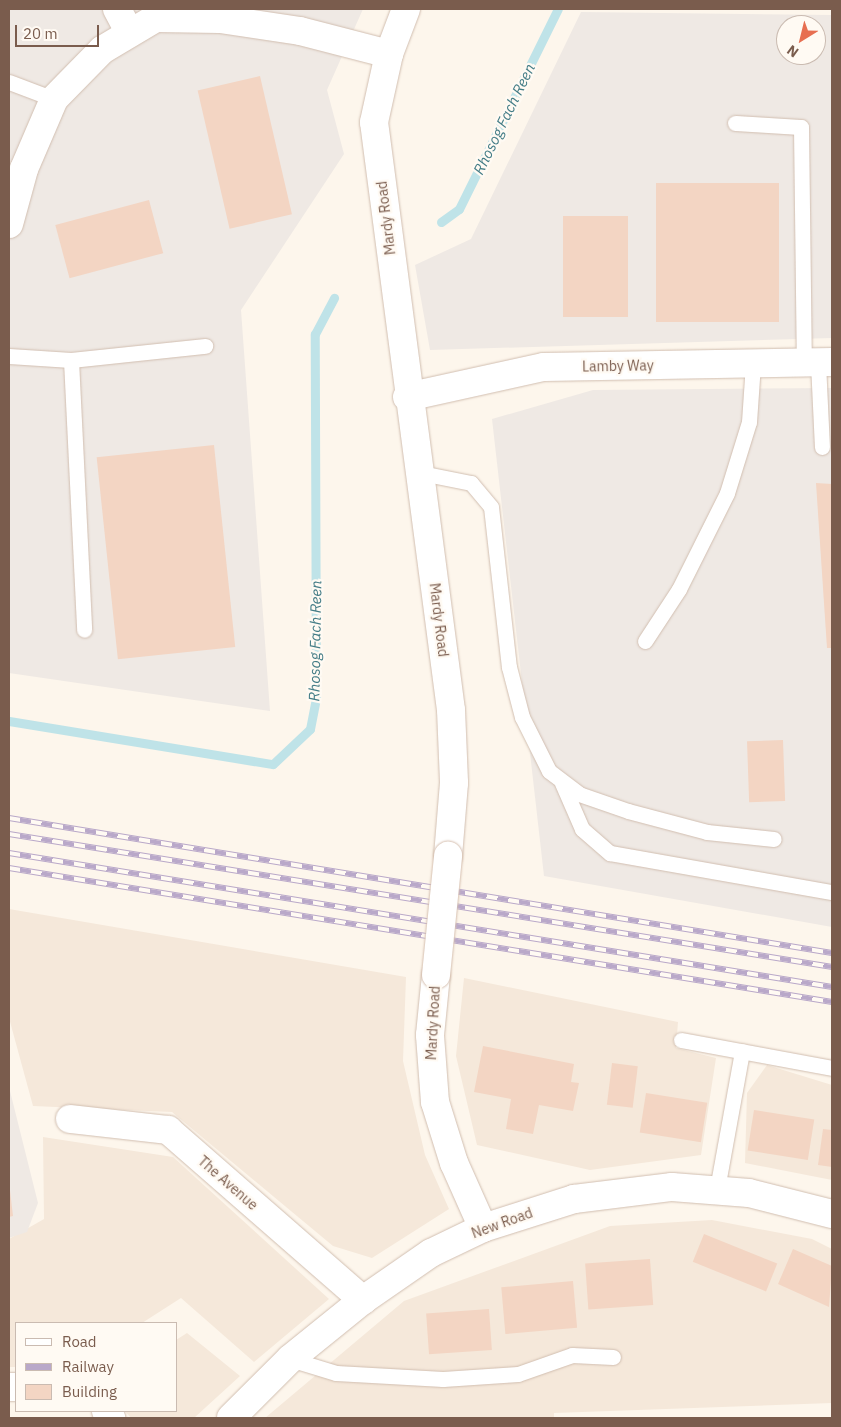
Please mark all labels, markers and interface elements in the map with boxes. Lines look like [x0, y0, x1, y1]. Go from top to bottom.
scale bar [18, 15, 101, 47]
north arrow [776, 15, 826, 65]
text: 20 m [23, 24, 58, 43]
text: N [783, 41, 802, 62]
water label: Rhosog Fach Reen [469, 61, 539, 177]
street label: Mardy Road [373, 180, 399, 256]
street label: Lamby Way [582, 357, 654, 375]
water label: Rhosog Fach Reen [305, 580, 325, 702]
street label: Mardy Road [426, 582, 452, 658]
street label: Mardy Road [423, 985, 443, 1061]
street label: The Avenue [195, 1152, 261, 1214]
street label: New Road [469, 1204, 535, 1242]
legend [15, 1322, 178, 1412]
text: Road [62, 1332, 97, 1351]
text: Railway [62, 1357, 114, 1376]
text: Building [62, 1382, 117, 1401]

